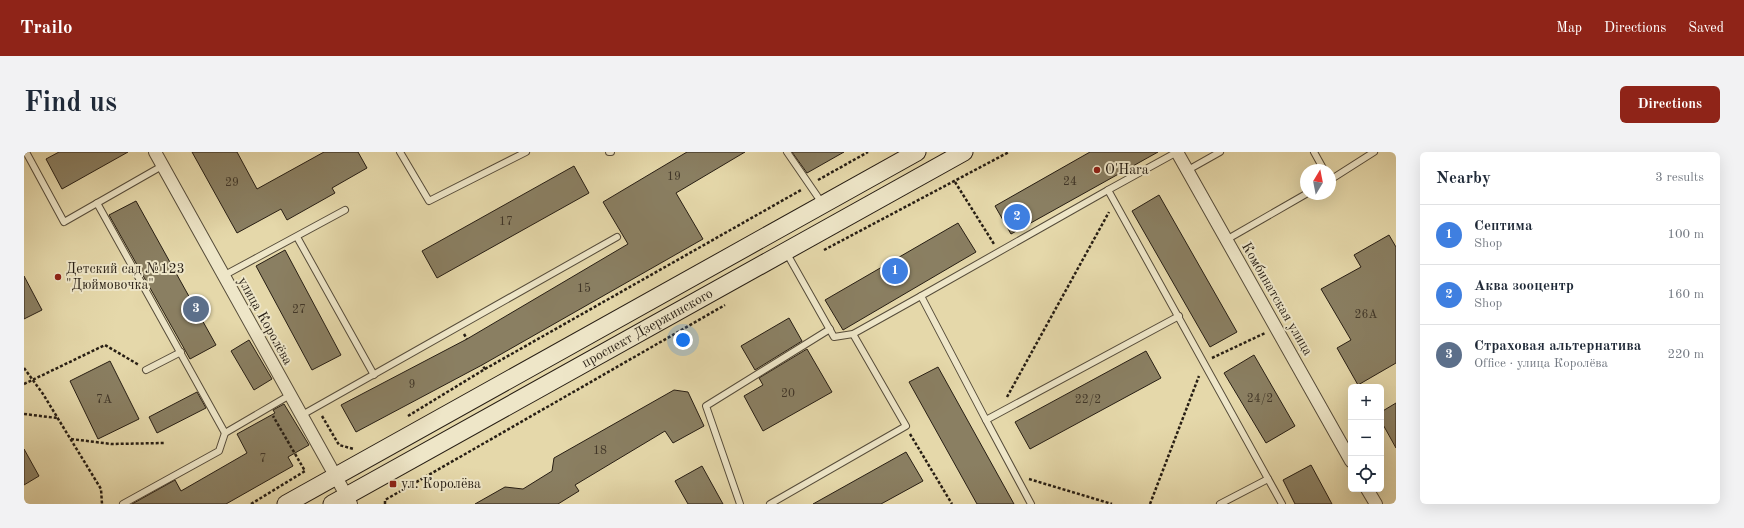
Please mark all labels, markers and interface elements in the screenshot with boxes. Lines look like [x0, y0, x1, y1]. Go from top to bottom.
text: Trailo [20, 19, 73, 38]
text: Map [1556, 21, 1582, 35]
text: Directions [1604, 21, 1666, 35]
text: Saved [1688, 21, 1724, 35]
button: Directions [1620, 86, 1720, 123]
text: Find us [24, 90, 117, 118]
place label: O'Hara [1105, 163, 1149, 177]
north arrow [1300, 164, 1336, 200]
marker: O'Hara [1092, 165, 1102, 175]
text: Nearby [1436, 170, 1491, 187]
house number: 19 [667, 171, 681, 183]
text: 3 results [1655, 171, 1704, 184]
house number: 24 [1063, 176, 1077, 188]
house number: 29 [225, 177, 239, 189]
pin: 2 [1004, 202, 1030, 232]
house number: 17 [499, 216, 513, 228]
text: Септима [1474, 219, 1533, 234]
text: 1 [1445, 228, 1453, 241]
text: 100 m [1667, 228, 1704, 241]
text: Shop [1474, 237, 1502, 250]
street label: Комбинатская улица [1239, 240, 1315, 358]
pin: 1 [882, 256, 908, 286]
place label: Детский сад №123 "Дюймовочка" [66, 262, 185, 292]
marker: Детский сад №123 "Дюймовочка" [53, 272, 63, 282]
street label: улица Королёва [235, 275, 295, 367]
text: Аква зооцентр [1474, 279, 1574, 294]
house number: 15 [577, 282, 591, 295]
street label: проспект Дзержинского [579, 286, 715, 370]
text: 2 [1445, 288, 1453, 301]
text: 160 m [1667, 288, 1704, 301]
pin: 3 [183, 294, 209, 324]
text: Shop [1474, 297, 1502, 310]
house number: 27 [292, 304, 306, 316]
house number: 26А [1354, 309, 1378, 321]
your location [673, 330, 693, 350]
text: Страховая альтернатива [1474, 339, 1641, 354]
text: 3 [1445, 348, 1453, 361]
text: 220 m [1667, 348, 1704, 361]
text: Office · улица Королёва [1474, 357, 1608, 370]
house number: 9 [409, 379, 415, 391]
map controls [1348, 384, 1384, 492]
button: + [1348, 384, 1384, 420]
house number: 20 [781, 388, 795, 400]
house number: 24/2 [1247, 393, 1273, 405]
house number: 7А [96, 394, 112, 406]
house number: 22/2 [1075, 394, 1101, 406]
button: − [1348, 420, 1384, 456]
house number: 18 [593, 445, 607, 457]
house number: 7 [260, 453, 266, 465]
button: locate [1348, 456, 1384, 492]
place label: ул. Королёва [401, 477, 481, 491]
marker: ул. Королёва [388, 479, 398, 489]

